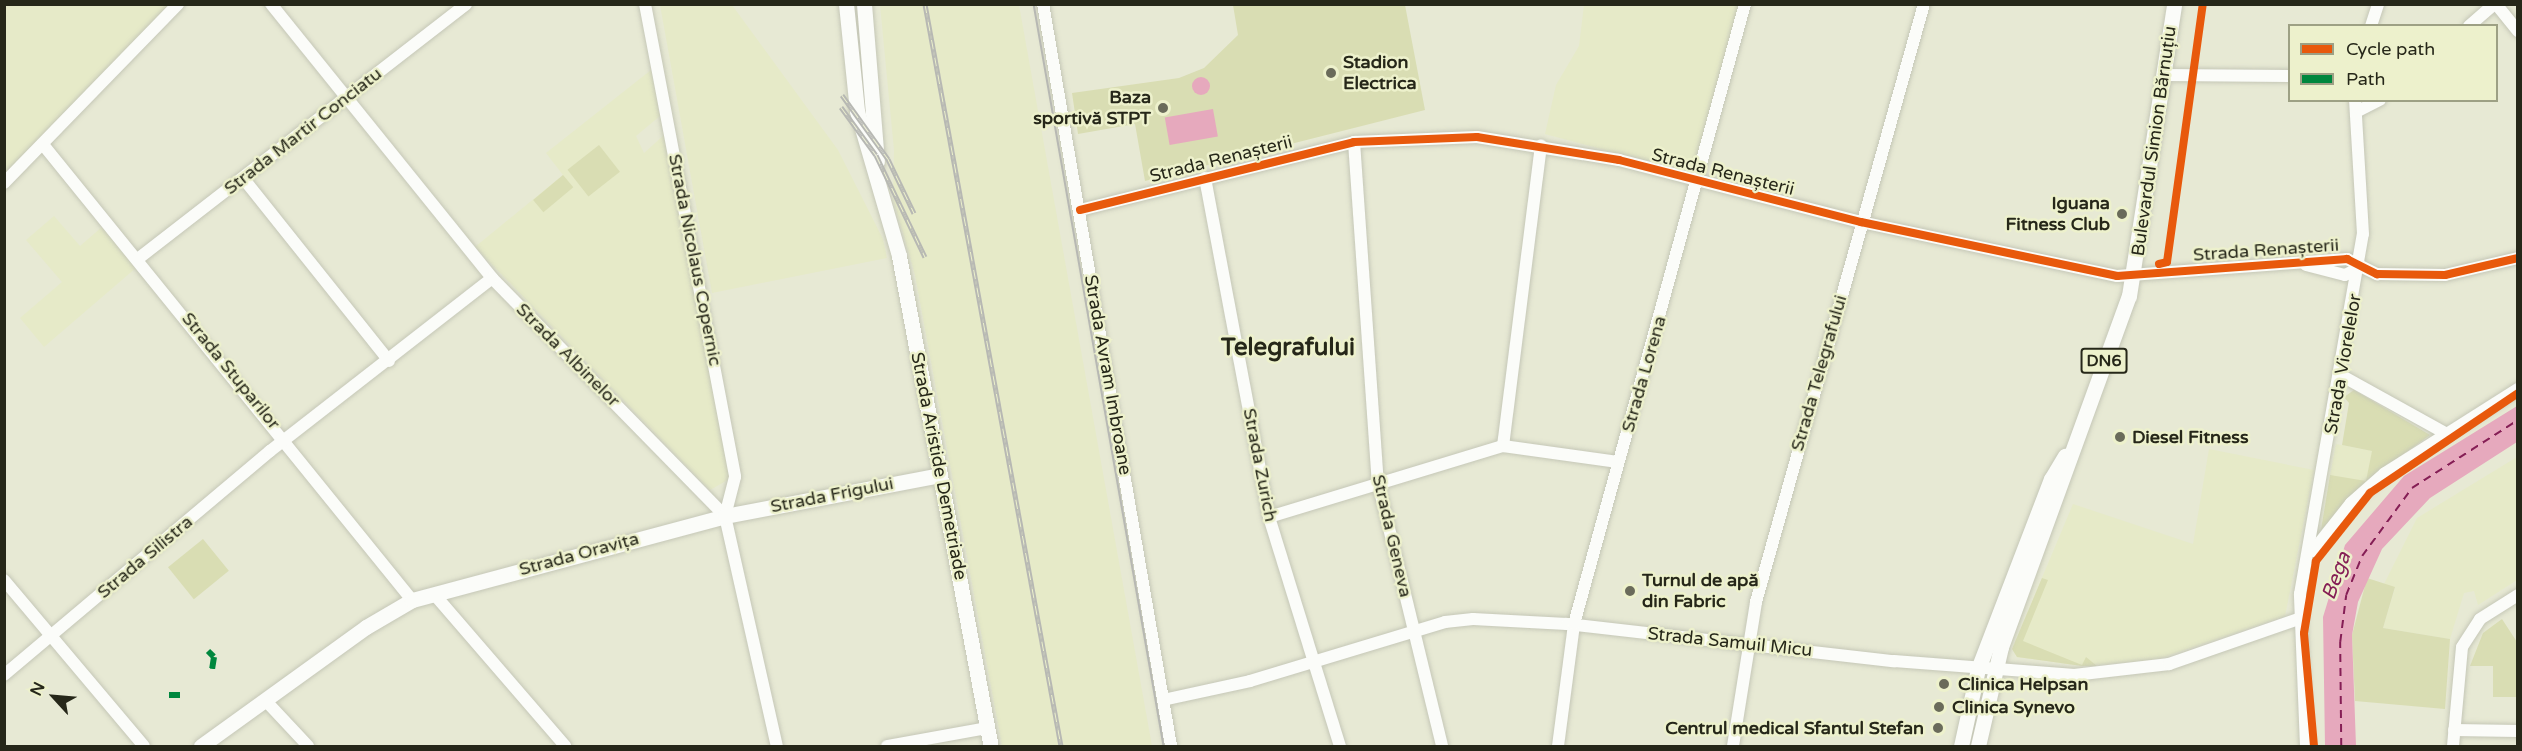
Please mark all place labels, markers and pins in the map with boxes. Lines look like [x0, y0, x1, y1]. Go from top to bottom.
place label: Stadion Electrica [1343, 52, 1417, 94]
marker: Stadion Electrica [1324, 66, 1338, 80]
place label: Baza sportivă STPT [1033, 87, 1151, 130]
marker: Baza sportivă STPT [1156, 101, 1170, 115]
place label: Iguana Fitness Club [2005, 193, 2110, 236]
marker: Iguana Fitness Club [2115, 207, 2129, 221]
place label: Diesel Fitness [2132, 426, 2249, 448]
marker: Diesel Fitness [2113, 430, 2127, 444]
place label: Turnul de apă din Fabric [1642, 570, 1759, 612]
marker: Turnul de apă din Fabric [1623, 584, 1637, 598]
place label: Clinica Helpsan [1958, 673, 2088, 695]
marker: Clinica Helpsan [1935, 675, 1953, 693]
place label: Clinica Synevo [1952, 696, 2075, 718]
marker: Clinica Synevo [1930, 698, 1948, 716]
place label: Centrul medical Sfantul Stefan [1665, 717, 1924, 739]
marker: Centrul medical Sfantul Stefan [1929, 719, 1947, 737]

